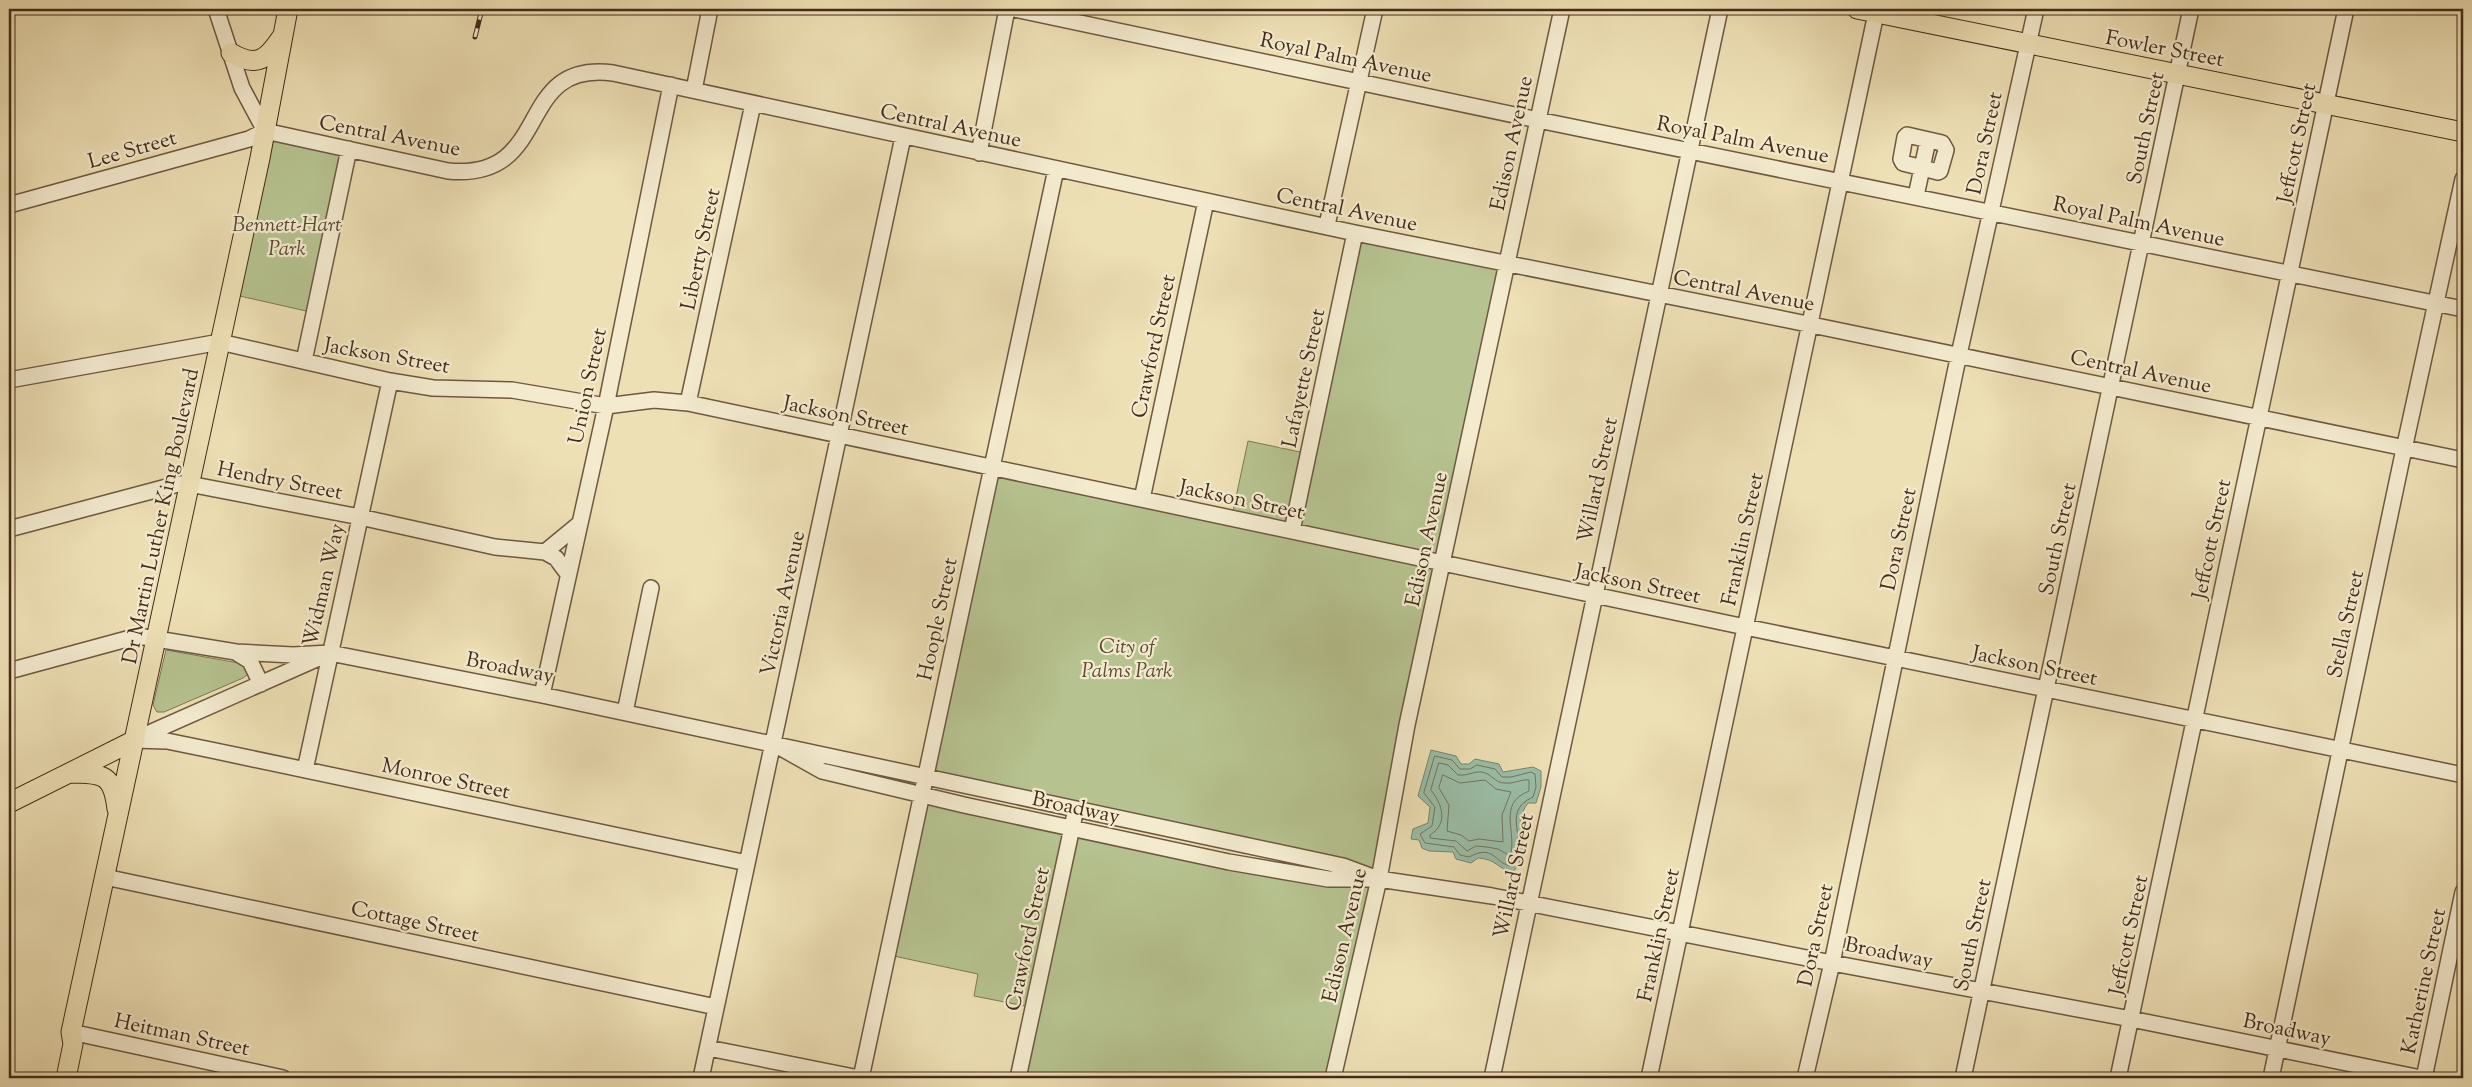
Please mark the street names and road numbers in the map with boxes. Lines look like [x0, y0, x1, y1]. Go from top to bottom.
street label: Fowler Street [2103, 24, 2226, 76]
street label: Royal Palm Avenue [1257, 26, 1434, 92]
street label: South Street [2120, 69, 2174, 187]
street label: Edison Avenue [1484, 73, 1542, 214]
street label: Jeffcott Street [2270, 81, 2325, 207]
street label: Dora Street [1960, 89, 2011, 198]
street label: Central Avenue [877, 97, 1024, 157]
street label: Central Avenue [316, 109, 463, 165]
street label: Royal Palm Avenue [1654, 110, 1831, 172]
street label: Lee Street [85, 124, 180, 178]
street label: Central Avenue [1273, 181, 1420, 241]
street label: Liberty Street [674, 186, 730, 313]
street label: Royal Palm Avenue [2050, 190, 2227, 256]
street label: Central Avenue [1670, 264, 1817, 320]
street label: Crawford Street [1125, 272, 1185, 421]
street label: Lafayette Street [1276, 306, 1334, 451]
street label: Union Street [562, 326, 616, 447]
street label: Jackson Street [320, 331, 452, 383]
street label: Central Avenue [2067, 343, 2214, 403]
street label: Dr Martin Luther King Boulevard [116, 366, 208, 667]
street label: Jackson Street [779, 389, 911, 445]
street label: Willard Street [1571, 415, 1627, 546]
street label: Hendry Street [214, 455, 345, 509]
street label: Edison Avenue [1399, 469, 1457, 610]
street label: Franklin Street [1715, 470, 1773, 609]
street label: Jackson Street [1175, 473, 1307, 529]
street label: Jeffcott Street [2185, 477, 2240, 603]
street label: South Street [2032, 480, 2086, 598]
street label: Dora Street [1874, 485, 1925, 594]
street label: Widman Way [296, 520, 354, 650]
street label: Victoria Avenue [754, 528, 814, 679]
street label: Hoople Street [911, 555, 967, 684]
street label: Jackson Street [1571, 557, 1703, 613]
street label: Stella Street [2321, 568, 2373, 681]
street label: Jackson Street [1968, 639, 2100, 695]
street label: Broadway [463, 646, 557, 692]
street label: Monroe Street [379, 752, 513, 808]
street label: Broadway [1029, 785, 1123, 833]
street label: Willard Street [1487, 811, 1543, 942]
street label: Crawford Street [999, 865, 1059, 1014]
street label: Edison Avenue [1316, 865, 1376, 1006]
street label: Franklin Street [1631, 866, 1689, 1005]
street label: Jeffcott Street [2102, 873, 2157, 999]
street label: South Street [1947, 876, 2001, 994]
street label: Dora Street [1791, 881, 1842, 990]
street label: Cottage Street [348, 895, 481, 951]
street label: Katherine Street [2395, 906, 2455, 1057]
street label: Broadway [1842, 931, 1936, 977]
street label: Heitman Street [111, 1007, 252, 1065]
street label: Broadway [2240, 1007, 2334, 1055]

